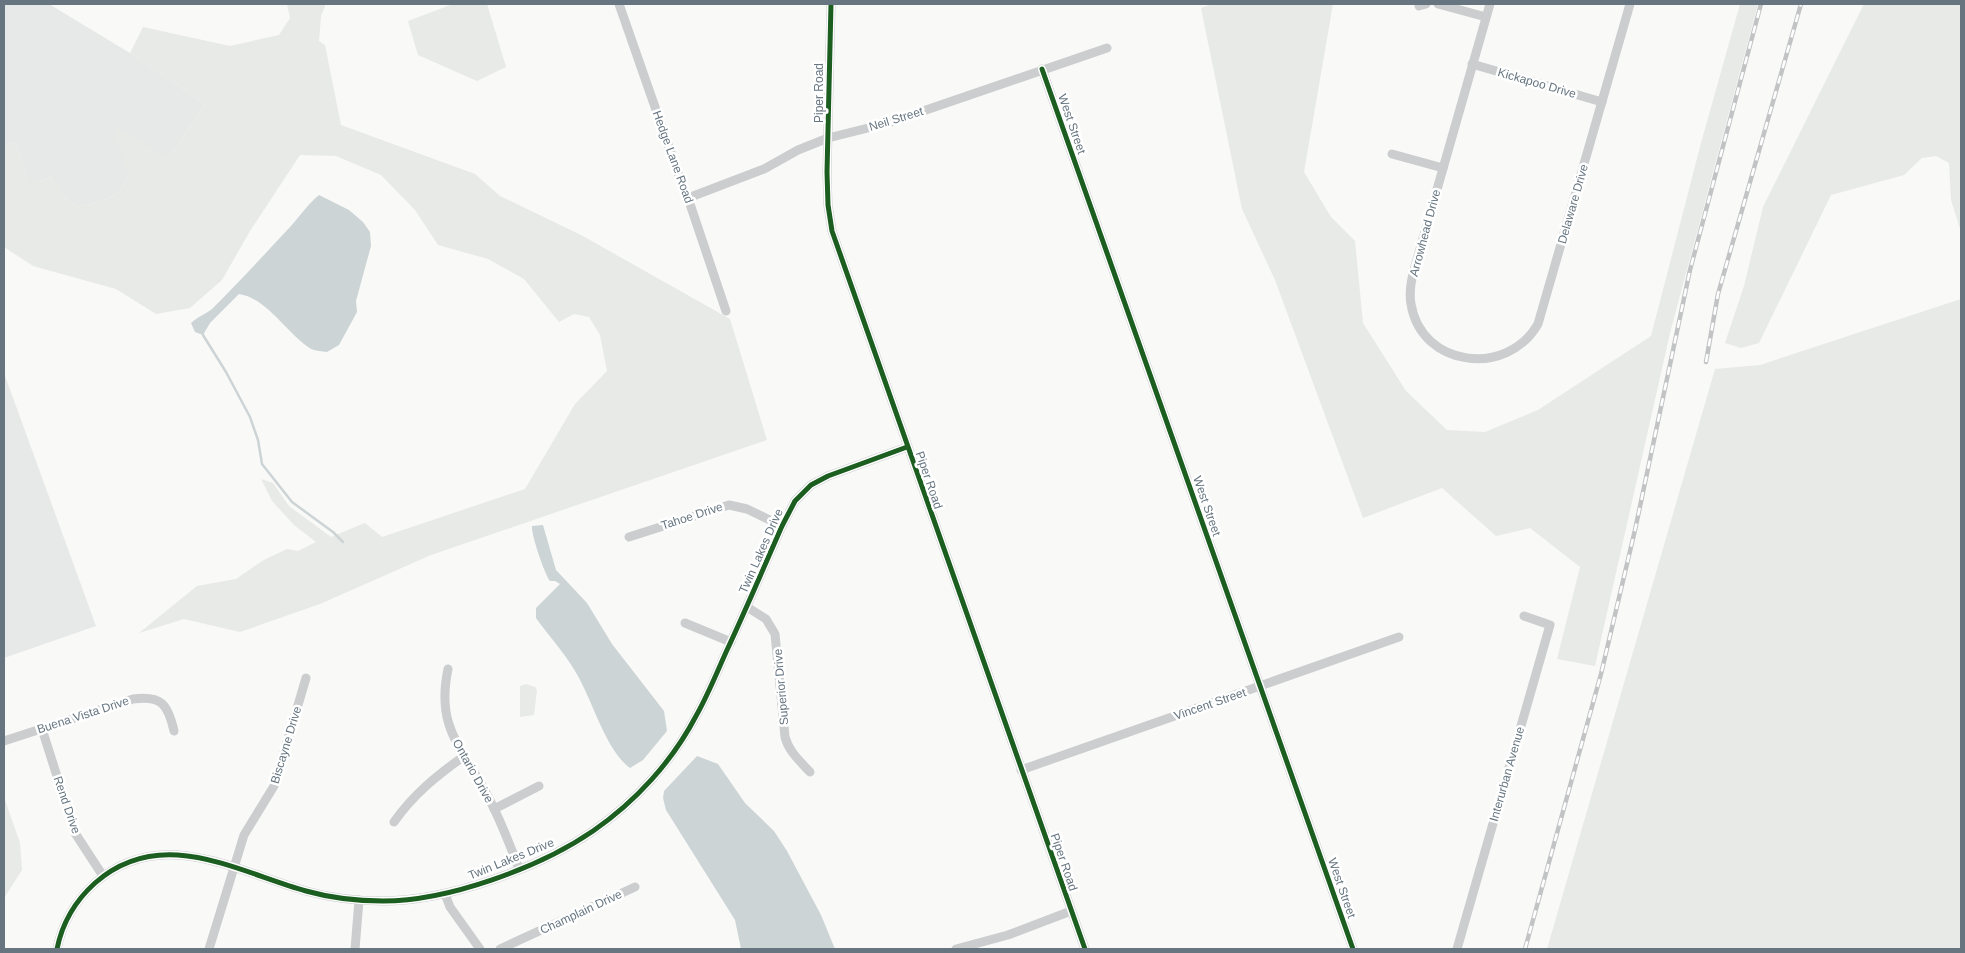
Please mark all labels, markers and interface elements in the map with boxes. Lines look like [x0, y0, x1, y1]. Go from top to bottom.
street label: Piper Road [812, 63, 826, 123]
street label: Kickapoo Drive [1496, 65, 1578, 101]
street label: West Street [1055, 92, 1089, 156]
street label: Neil Street [867, 104, 925, 134]
street label: Hedge Lane Road [650, 109, 696, 205]
street label: Delaware Drive [1555, 162, 1591, 245]
street label: Arrowhead Drive [1407, 188, 1443, 278]
street label: Piper Road [913, 449, 945, 511]
street label: West Street [1190, 474, 1224, 538]
street label: Tahoe Drive [659, 499, 725, 533]
street label: Twin Lakes Drive [736, 506, 786, 596]
street label: Superior Drive [771, 648, 791, 726]
street label: Vincent Street [1172, 685, 1248, 723]
street label: Buena Vista Drive [35, 693, 131, 736]
street label: Biscayne Drive [268, 704, 304, 785]
street label: Interurban Avenue [1487, 725, 1527, 823]
street label: Ontario Drive [450, 737, 496, 806]
street label: Rend Drive [51, 774, 83, 836]
street label: Piper Road [1048, 831, 1080, 893]
street label: Twin Lakes Drive [466, 835, 556, 883]
street label: West Street [1325, 856, 1359, 920]
street label: Champlain Drive [538, 887, 624, 937]

